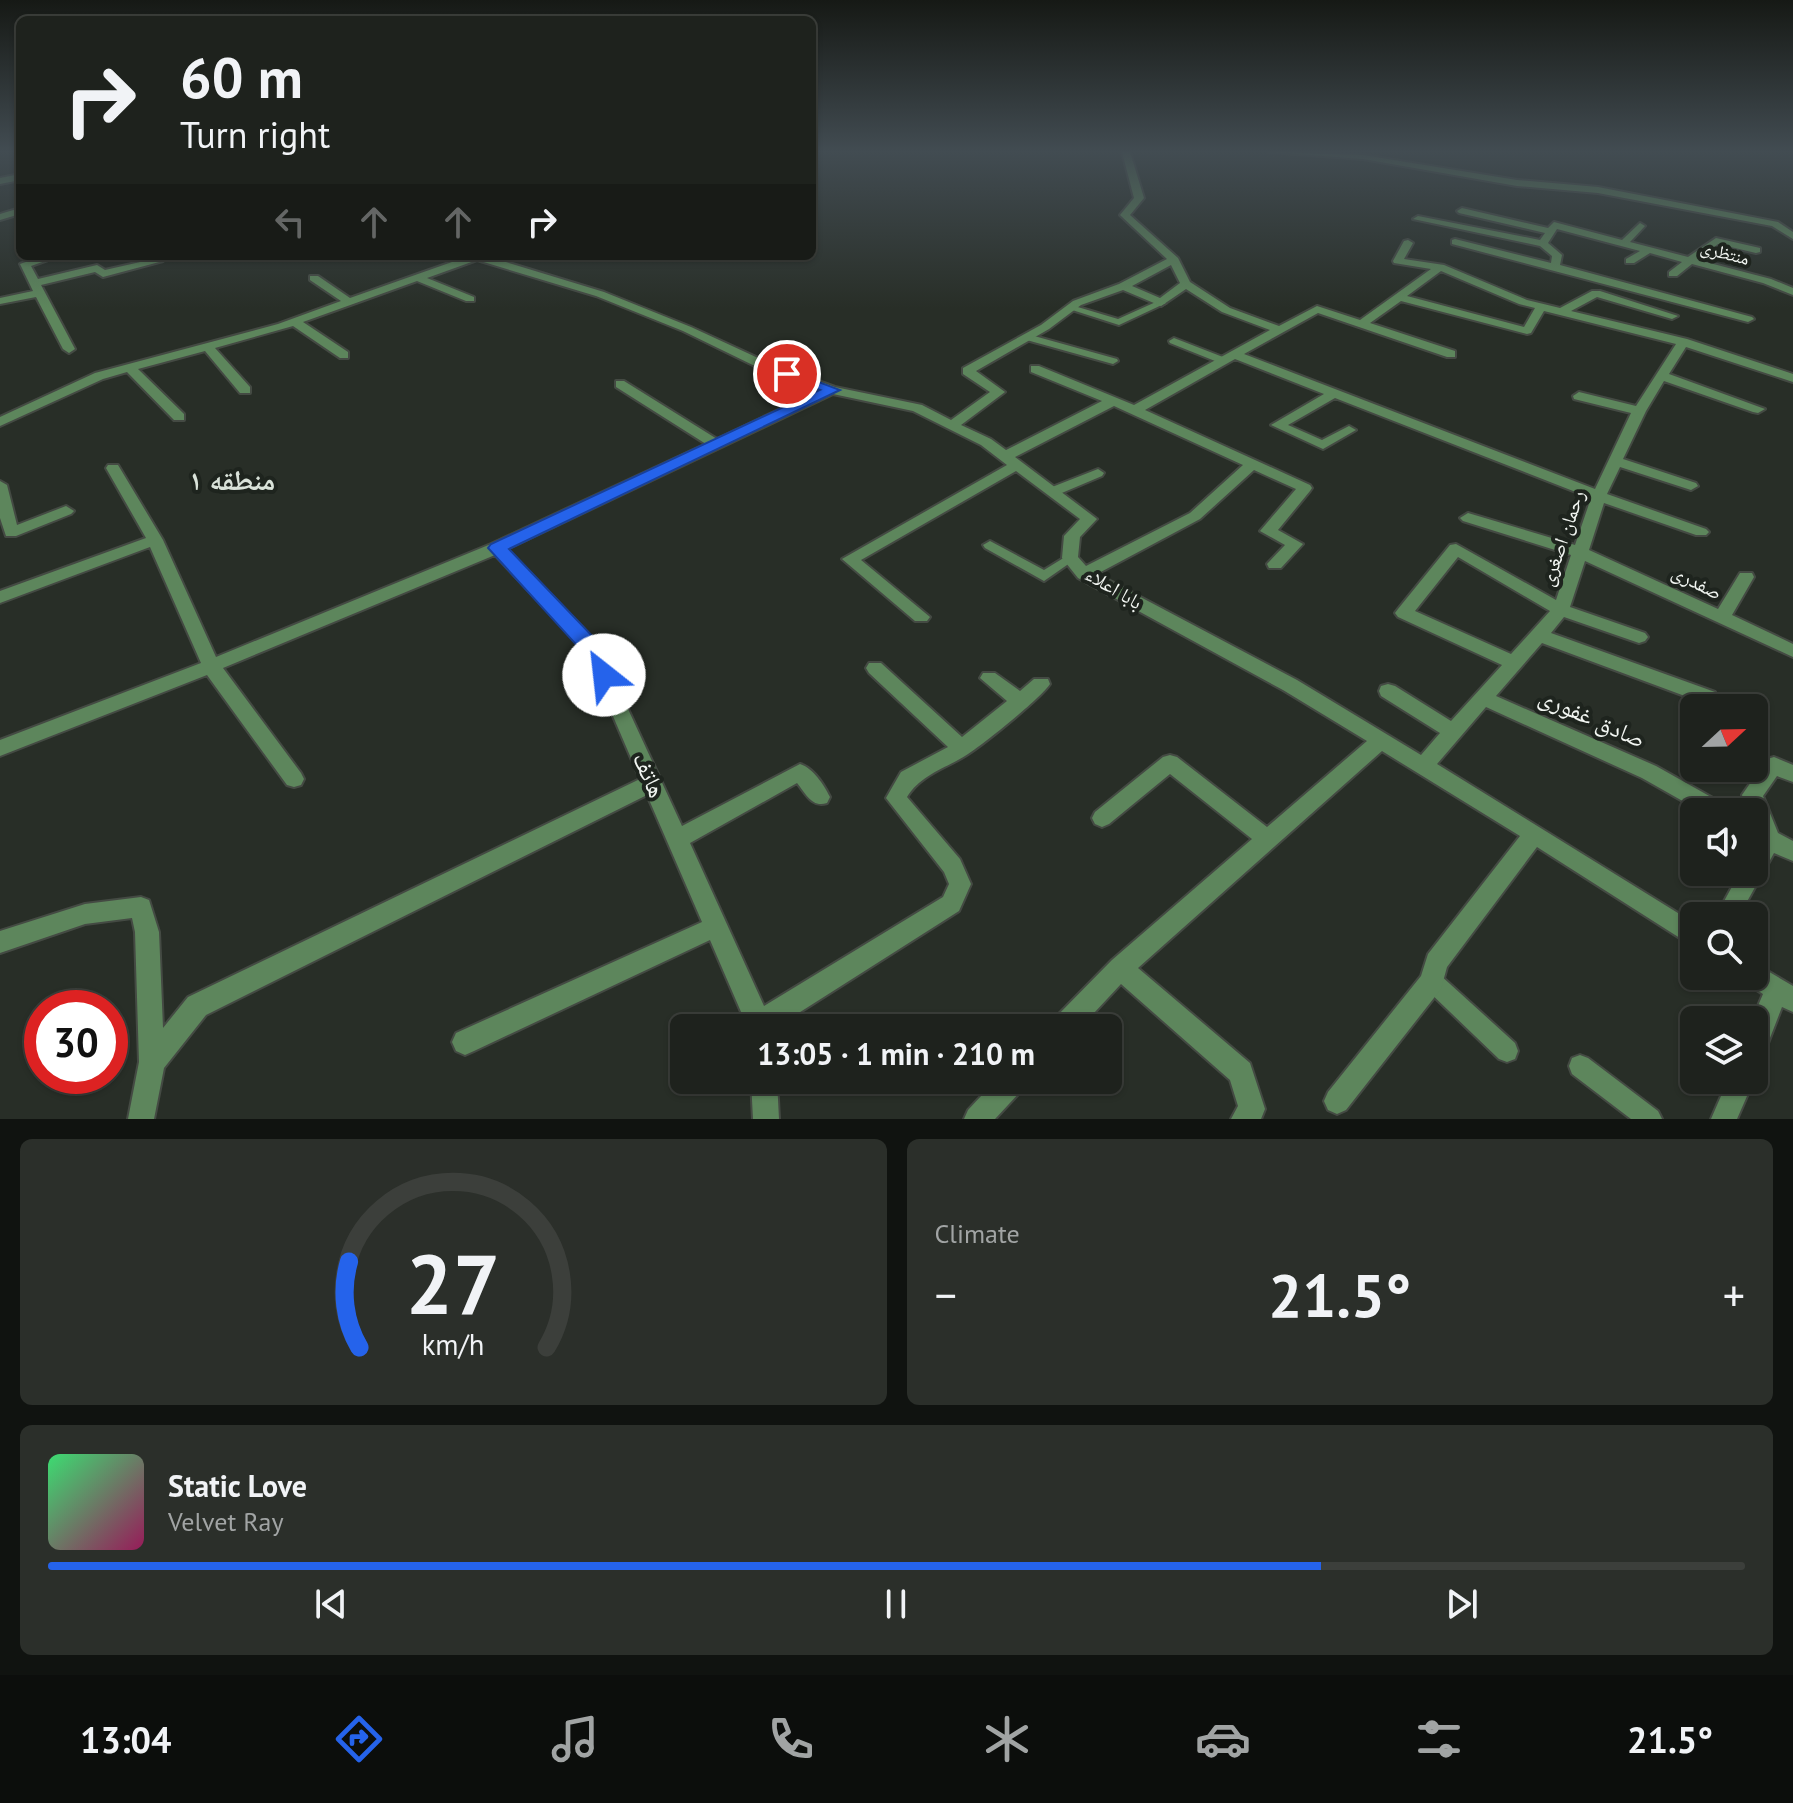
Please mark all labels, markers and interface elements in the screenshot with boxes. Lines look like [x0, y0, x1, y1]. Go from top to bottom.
text: 60 m [180, 41, 303, 113]
icon: right [48, 48, 152, 152]
text: Turn right [180, 111, 330, 158]
icon: left [268, 200, 312, 244]
icon: ahead [352, 200, 396, 244]
icon: ahead [436, 200, 480, 244]
icon: right [520, 200, 564, 244]
street label: منتظری [1698, 235, 1752, 270]
pin [753, 340, 821, 408]
icon: arrive [765, 352, 809, 396]
district label: منطقه ۱ [189, 461, 275, 498]
street label: رحمان اصغری [1533, 486, 1591, 590]
street label: صفدری [1667, 558, 1727, 606]
street label: بابا اعلاء [1081, 561, 1147, 615]
position arrow [562, 633, 646, 717]
street label: صادق غفوری [1534, 680, 1650, 755]
north arrow [1680, 694, 1768, 782]
map controls [1680, 694, 1768, 1094]
street label: هاتف [626, 747, 673, 802]
button: sound [1680, 798, 1768, 886]
button: search [1680, 902, 1768, 990]
speed limit sign: 30 [24, 990, 128, 1094]
button: layers [1680, 1006, 1768, 1094]
text: 13:05 · 1 min · 210 m [757, 1034, 1035, 1073]
text: Climate [935, 1217, 1020, 1250]
text: 27 [406, 1229, 500, 1337]
text: 21.5° [1268, 1256, 1411, 1334]
text: − [935, 1266, 957, 1323]
text: + [1723, 1266, 1745, 1323]
text: km/h [422, 1326, 485, 1363]
text: Static Love [168, 1466, 307, 1505]
text: Velvet Ray [168, 1505, 284, 1538]
icon: previous [309, 1582, 353, 1626]
icon: pause [874, 1582, 918, 1626]
icon: next [1440, 1582, 1484, 1626]
icon: directions [331, 1711, 387, 1767]
icon: music [547, 1711, 603, 1767]
icon: phone [763, 1711, 819, 1767]
icon: climate [979, 1711, 1035, 1767]
icon: car [1195, 1711, 1251, 1767]
icon: filters [1411, 1711, 1467, 1767]
text: 13:04 [80, 1716, 171, 1763]
text: 21.5° [1627, 1716, 1713, 1763]

